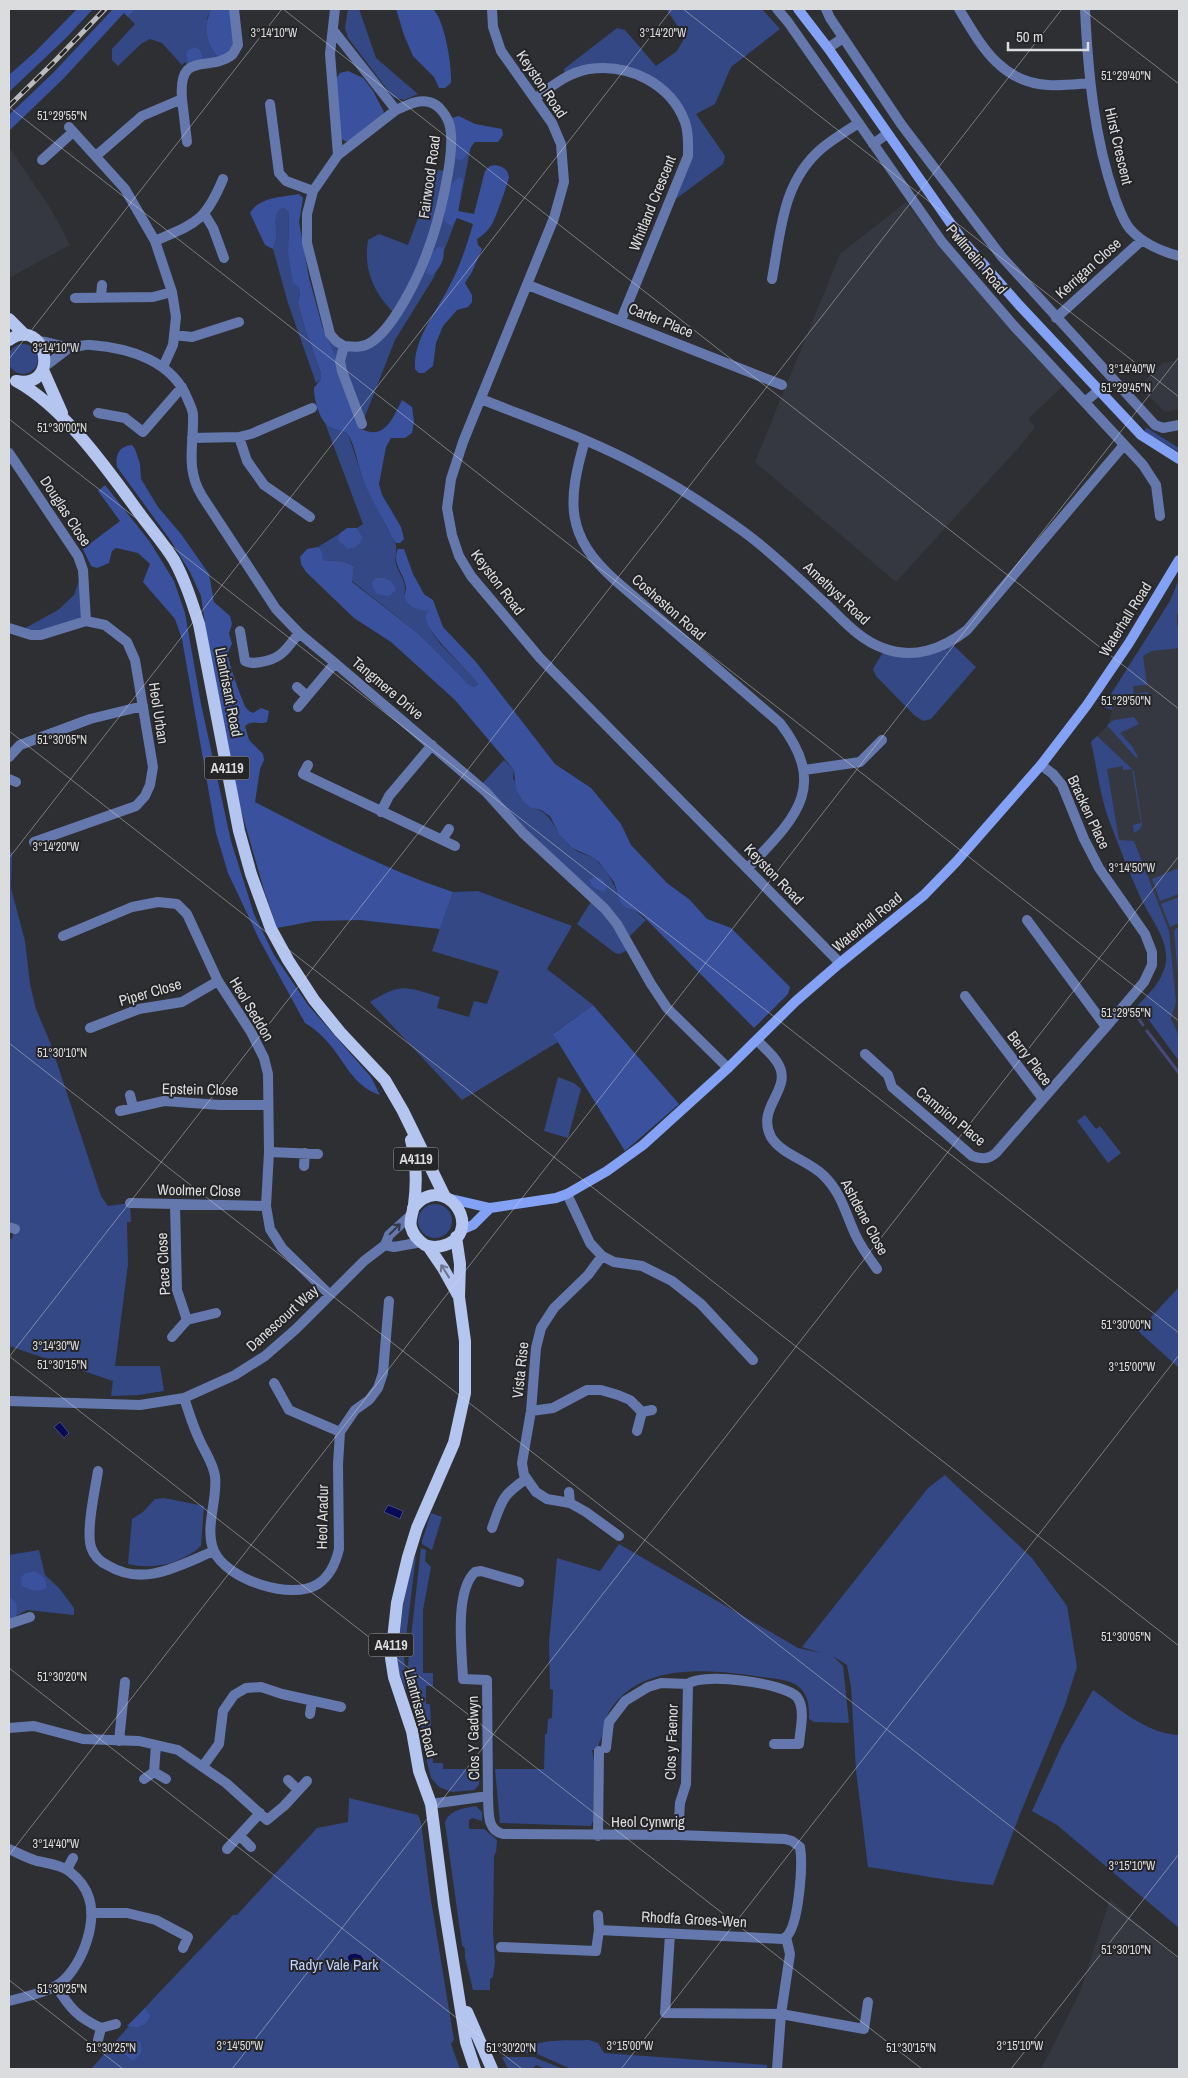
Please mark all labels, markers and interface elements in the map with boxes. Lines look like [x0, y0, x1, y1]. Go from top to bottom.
scale bar [1008, 20, 1088, 52]
text: 3°14'10"W [251, 25, 298, 41]
text: 3°14'20"W [640, 25, 687, 41]
text: 50 m [1016, 26, 1043, 47]
street label: Keyston Road [512, 46, 572, 122]
text: 51°29'40"N [1101, 68, 1151, 84]
street label: Hirst Crescent [1100, 105, 1138, 187]
text: 51°29'55"N [37, 108, 87, 124]
street label: Fairwood Road [413, 134, 445, 220]
street label: Whitland Crescent [623, 152, 681, 254]
street label: Pwllmelin Road [941, 220, 1013, 298]
street label: Kerrigan Close [1050, 233, 1126, 303]
street label: Carter Place [625, 297, 697, 343]
text: 3°14'10"W [33, 340, 80, 356]
text: 3°14'40"W [1109, 361, 1156, 377]
text: 51°29'45"N [1101, 380, 1151, 396]
text: 51°30'00"N [37, 420, 87, 436]
street label: Douglas Close [35, 472, 97, 550]
street label: Keyston Road [466, 545, 530, 619]
street label: Amethyst Road [798, 556, 875, 629]
street label: Cosheston Road [628, 569, 710, 645]
street label: Waterhall Road [1094, 578, 1156, 660]
street label: Llantrisant Road [210, 646, 248, 738]
street label: Tangmere Drive [348, 652, 428, 724]
street label: Heol Urban [144, 681, 174, 745]
text: 51°29'50"N [1101, 693, 1151, 709]
text: 51°30'05"N [37, 732, 87, 748]
road number: A4119 [204, 756, 250, 780]
street label: Bracken Place [1063, 772, 1115, 853]
text: 3°14'20"W [33, 839, 80, 855]
street label: Keyston Road [740, 839, 808, 909]
text: 3°14'50"W [1109, 860, 1156, 876]
street label: Waterhall Road [828, 887, 906, 957]
street label: Piper Close [116, 973, 184, 1011]
street label: Heol Seddon [225, 973, 279, 1045]
text: 51°29'55"N [1101, 1005, 1151, 1021]
street label: Berry Place [1002, 1026, 1058, 1090]
text: 51°30'10"N [37, 1045, 87, 1061]
street label: Epstein Close [162, 1078, 239, 1100]
street label: Campion Place [912, 1081, 990, 1151]
road number: A4119 [394, 1148, 438, 1170]
street label: Ashdene Close [836, 1174, 894, 1259]
street label: Woolmer Close [157, 1179, 241, 1201]
one-way arrow [389, 1223, 402, 1235]
street label: Pace Close [151, 1232, 175, 1296]
one-way arrow [439, 1264, 449, 1278]
street label: Danescourt Way [241, 1279, 323, 1356]
text: 51°30'00"N [1101, 1317, 1151, 1333]
text: 3°14'30"W [33, 1338, 80, 1354]
street label: Vista Rise [507, 1341, 533, 1399]
text: 51°30'15"N [37, 1357, 87, 1373]
text: 3°15'00"W [1109, 1359, 1156, 1375]
street label: Heol Aradur [311, 1484, 333, 1550]
text: 51°30'05"N [1101, 1629, 1151, 1645]
road number: A4119 [368, 1634, 414, 1656]
street label: Llantrisant Road [399, 1667, 443, 1759]
text: 51°30'20"N [37, 1669, 87, 1685]
street label: Clos Y Gadwyn [462, 1696, 484, 1780]
street label: Clos y Faenor [659, 1704, 683, 1780]
street label: Heol Cynwrig [611, 1811, 685, 1832]
text: 3°14'40"W [33, 1836, 80, 1852]
text: 3°15'10"W [1109, 1858, 1156, 1874]
street label: Rhodfa Groes-Wen [641, 1906, 747, 1932]
text: 51°30'10"N [1101, 1942, 1151, 1958]
park label: Radyr Vale Park [290, 1954, 379, 1975]
text: 51°30'25"N [37, 1981, 87, 1997]
text: 3°14'50"W [217, 2038, 264, 2054]
text: 3°15'00"W [607, 2038, 654, 2054]
text: 3°15'10"W [997, 2038, 1044, 2054]
text: 51°30'25"N [86, 2040, 136, 2056]
text: 51°30'20"N [486, 2040, 536, 2056]
text: 51°30'15"N [886, 2040, 936, 2056]

